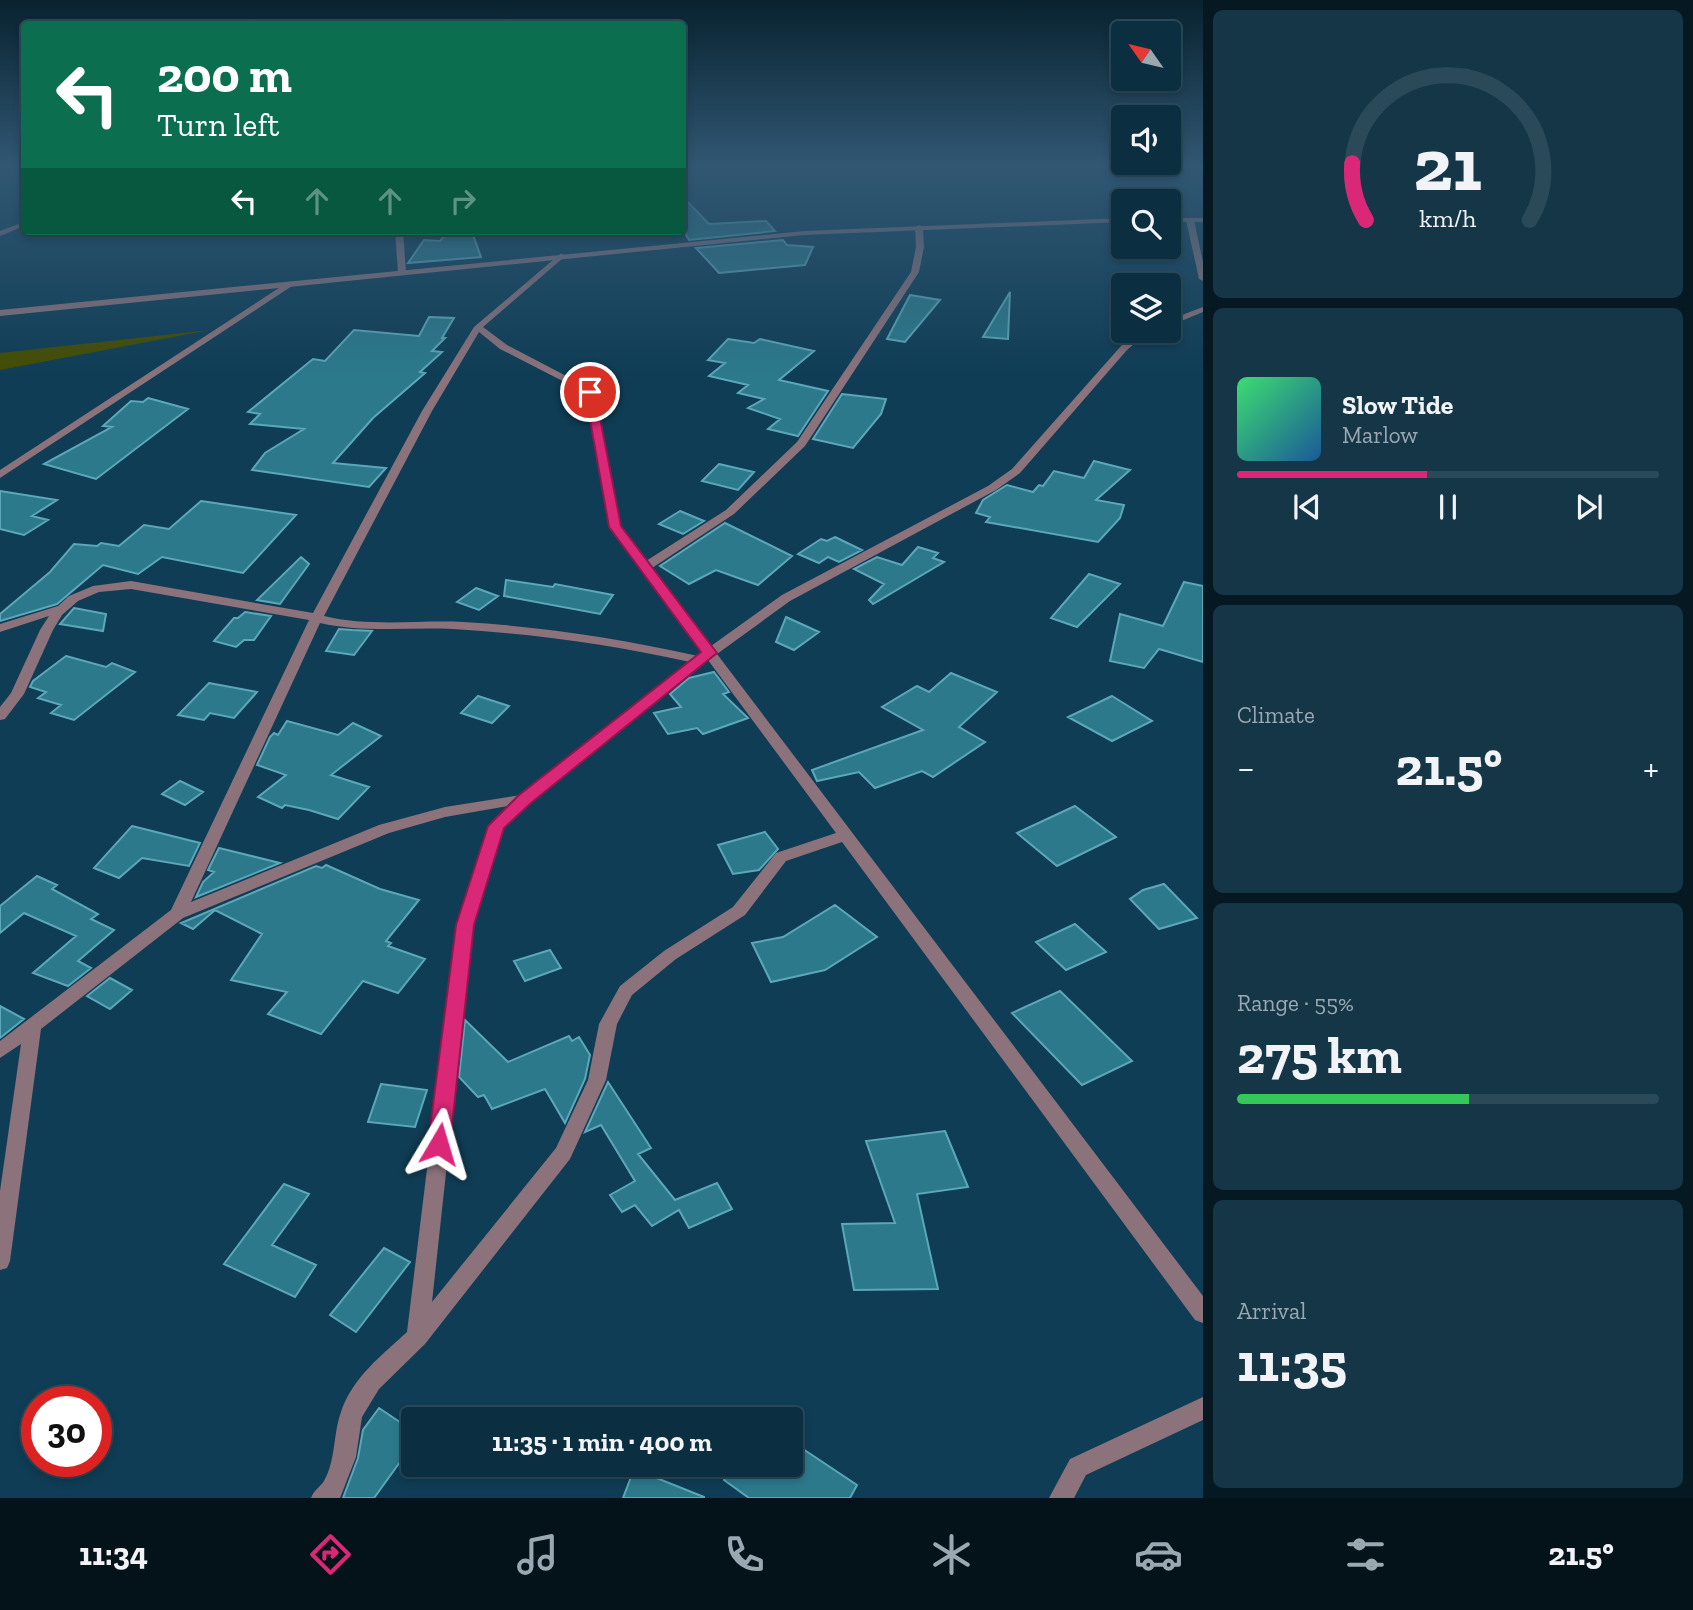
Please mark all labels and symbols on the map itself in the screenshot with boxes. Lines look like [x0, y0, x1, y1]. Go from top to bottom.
north arrow [1111, 21, 1181, 91]
pin [560, 362, 620, 422]
position arrow [402, 1107, 476, 1181]
speed limit sign: 30 [21, 1386, 112, 1477]

